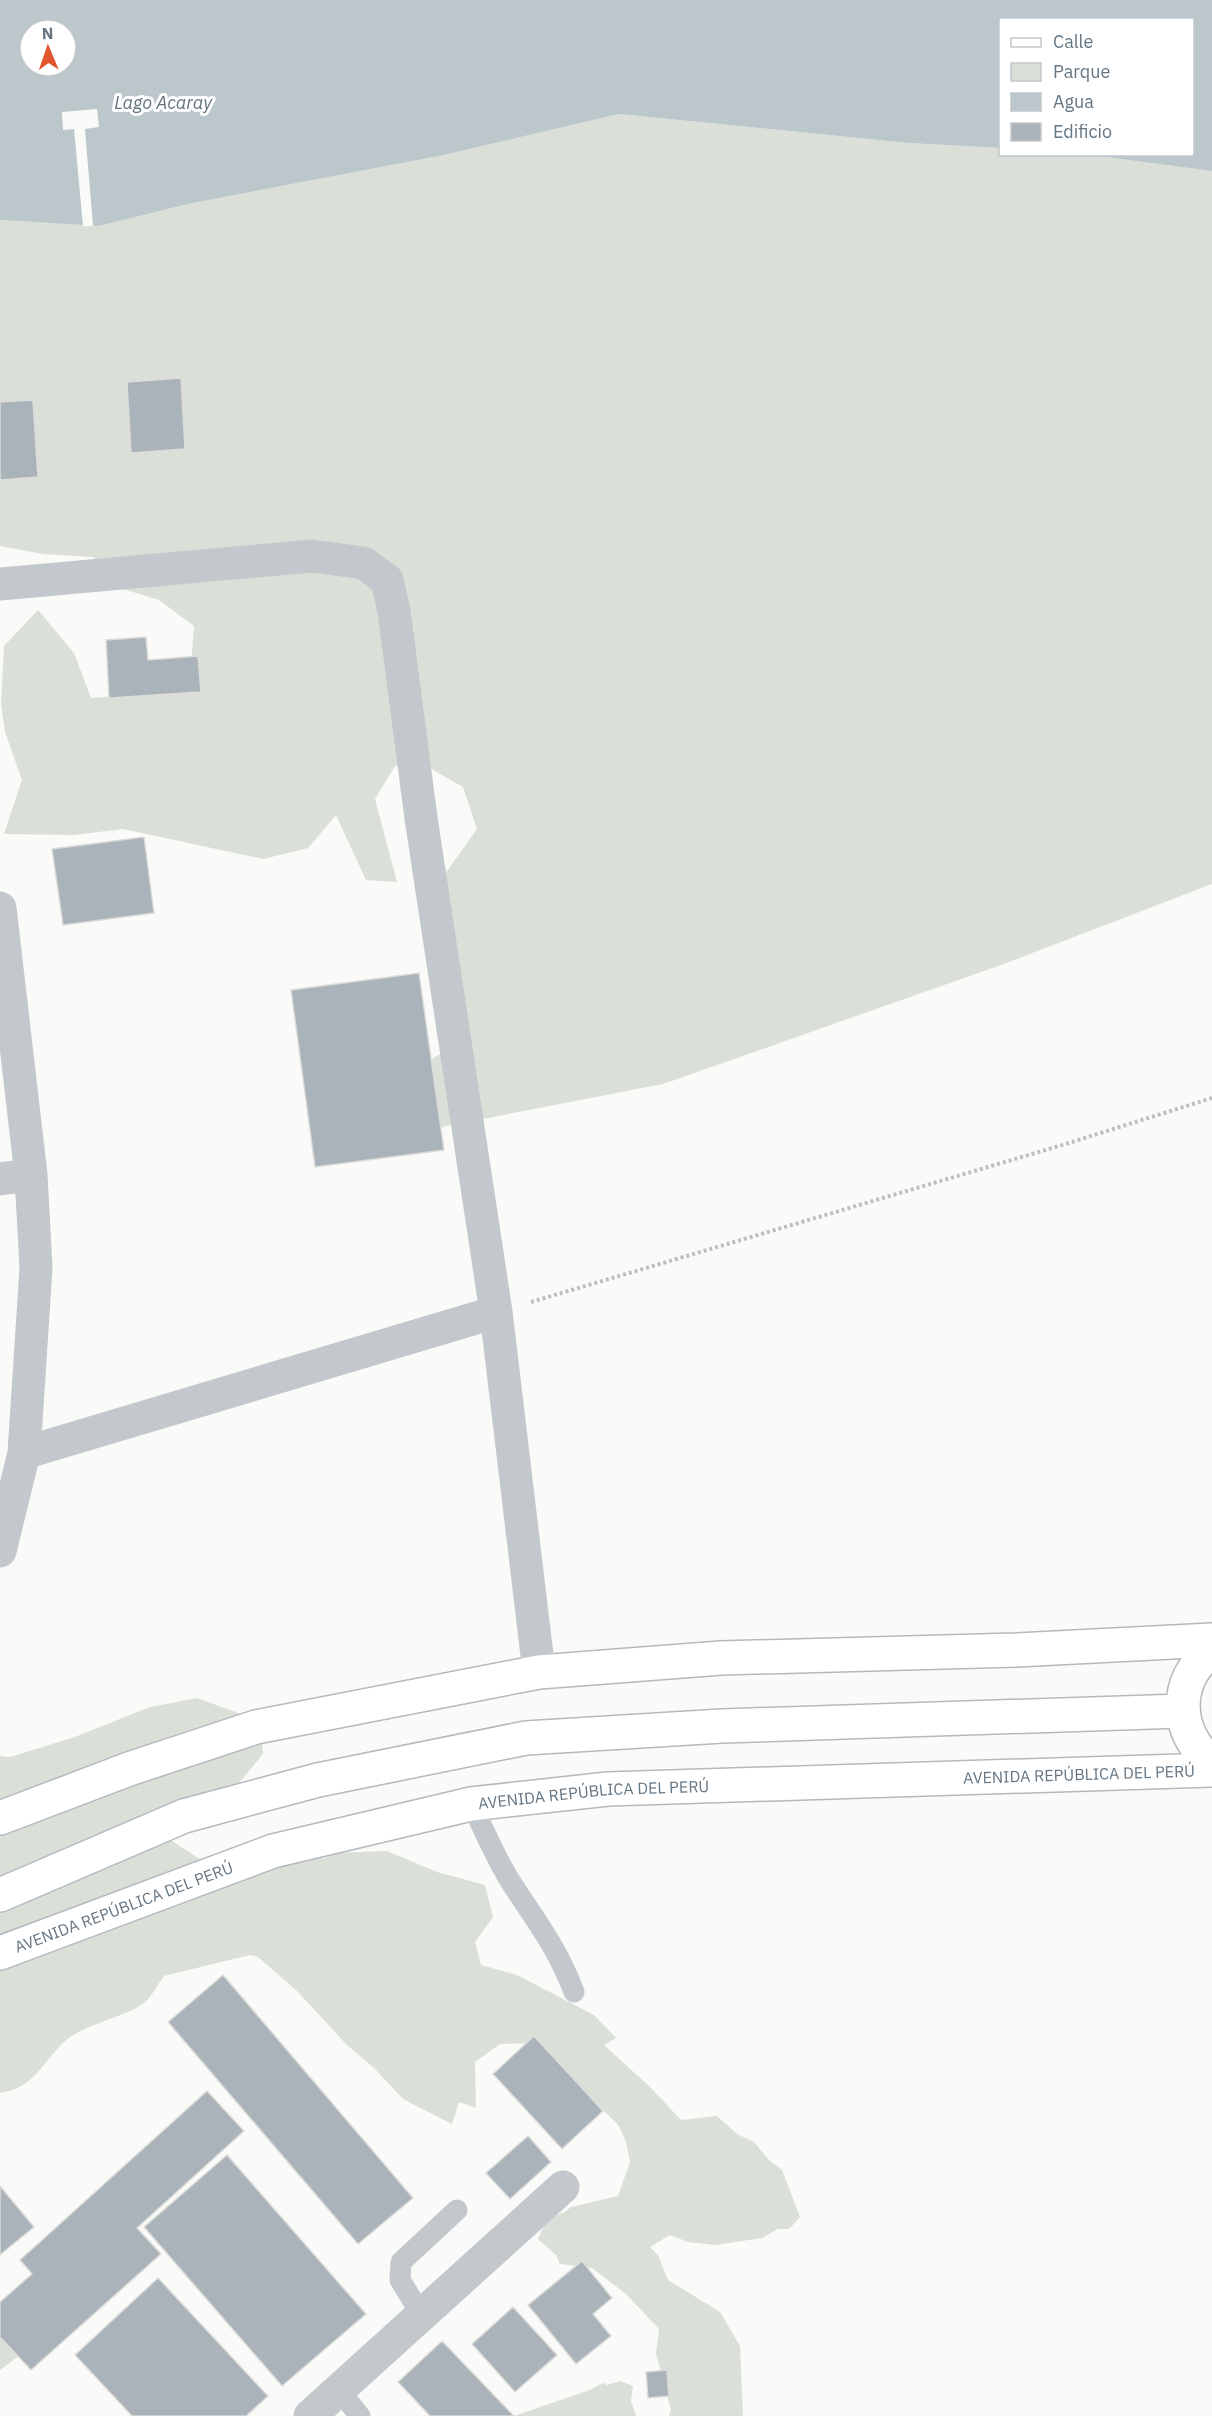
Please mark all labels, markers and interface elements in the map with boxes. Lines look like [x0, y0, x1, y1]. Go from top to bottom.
north arrow [18, 18, 78, 78]
legend [999, 18, 1194, 156]
text: N [41, 23, 54, 43]
text: Calle [1053, 30, 1093, 53]
text: Parque [1053, 60, 1111, 83]
text: Agua [1053, 90, 1094, 113]
water label: Lago Acaray [114, 91, 213, 114]
text: Edificio [1053, 120, 1112, 143]
street label: AVENIDA REPÚBLICA DEL PERÚ [963, 1760, 1195, 1788]
street label: AVENIDA REPÚBLICA DEL PERÚ [477, 1775, 709, 1813]
street label: AVENIDA REPÚBLICA DEL PERÚ [12, 1856, 236, 1957]

